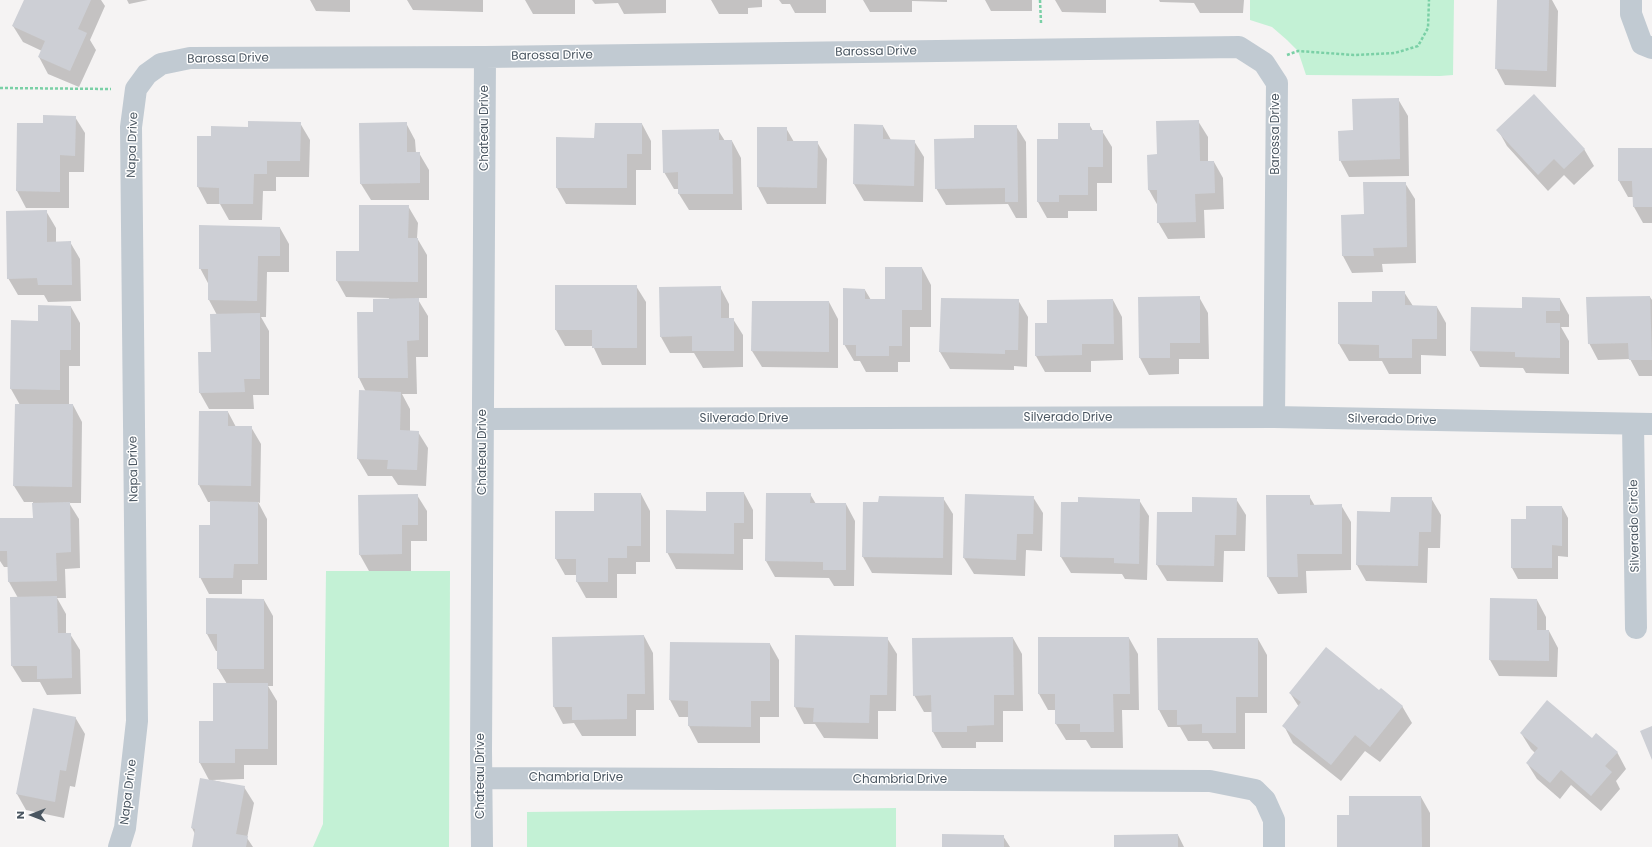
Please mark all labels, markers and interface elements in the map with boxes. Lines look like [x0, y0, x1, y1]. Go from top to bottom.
street label: Barossa Drive [835, 44, 917, 60]
street label: Barossa Drive [511, 48, 593, 64]
street label: Barossa Drive [187, 51, 269, 67]
street label: Chateau Drive [478, 85, 492, 171]
street label: Barossa Drive [1269, 93, 1283, 175]
street label: Napa Drive [125, 112, 141, 178]
street label: Chateau Drive [476, 409, 490, 495]
street label: Silverado Drive [1024, 411, 1112, 425]
street label: Silverado Drive [700, 412, 788, 426]
street label: Silverado Drive [1347, 412, 1437, 428]
street label: Napa Drive [126, 436, 142, 502]
street label: Silverado Circle [1627, 479, 1643, 573]
street label: Chateau Drive [474, 733, 488, 819]
street label: Napa Drive [118, 758, 140, 826]
street label: Chambria Drive [529, 771, 623, 785]
street label: Chambria Drive [853, 773, 947, 787]
north arrow [12, 795, 52, 835]
text: N [12, 811, 28, 819]

